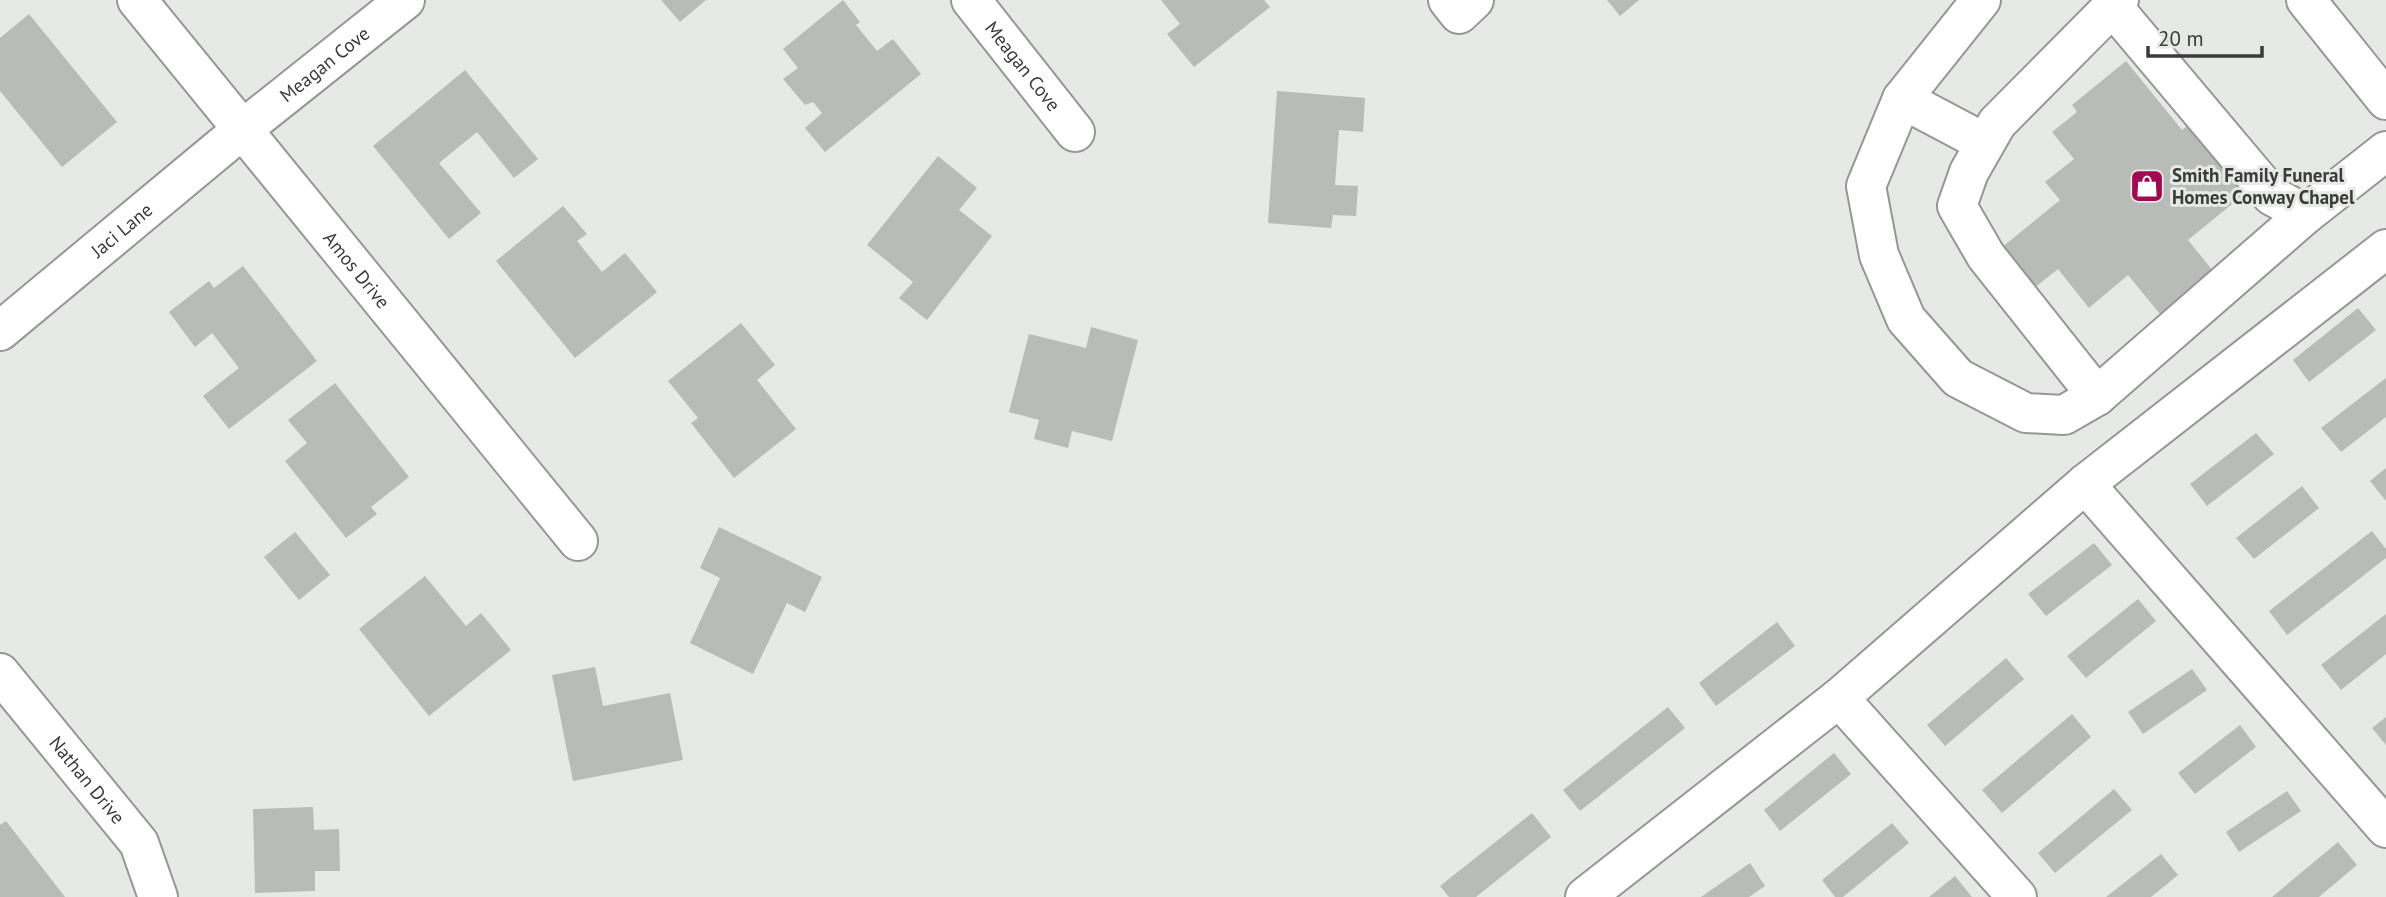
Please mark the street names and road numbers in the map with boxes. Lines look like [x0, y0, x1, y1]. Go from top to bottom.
street label: Meagan Cove [980, 16, 1066, 116]
street label: Meagan Cove [275, 21, 374, 107]
street label: Jaci Lane [85, 198, 157, 263]
street label: Amos Drive [318, 226, 395, 313]
street label: Nathan Drive [44, 731, 130, 829]

